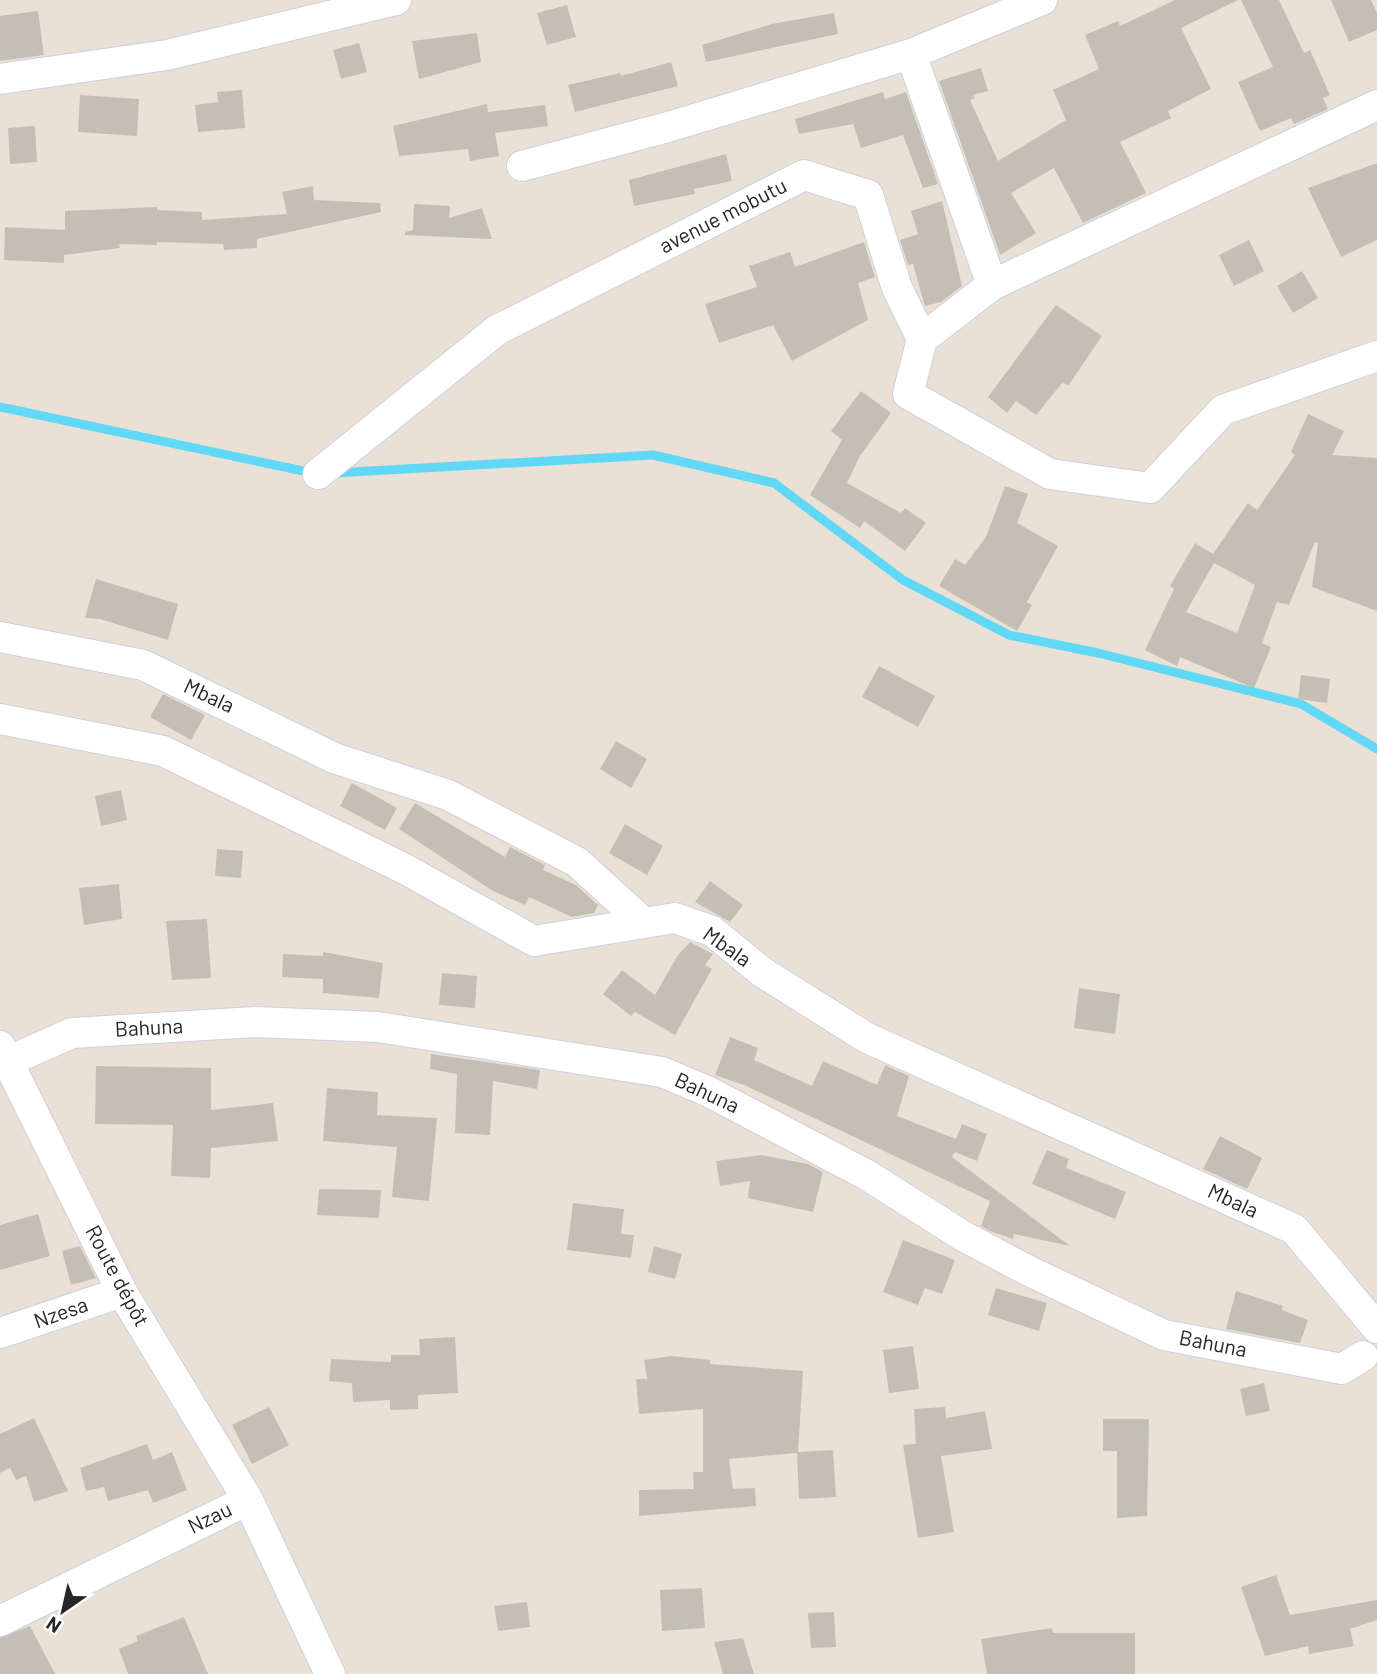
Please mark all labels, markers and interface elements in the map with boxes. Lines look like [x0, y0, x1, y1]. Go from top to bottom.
street label: avenue mobutu [654, 172, 790, 258]
street label: Mbala [180, 672, 239, 717]
street label: Mbala [699, 920, 757, 971]
street label: Bahuna [114, 1012, 184, 1041]
street label: Bahuna [671, 1066, 744, 1117]
street label: Mbala [1204, 1177, 1263, 1222]
street label: Route dépôt [81, 1220, 155, 1330]
street label: Nzesa [30, 1291, 91, 1332]
street label: Bahuna [1177, 1324, 1249, 1361]
street label: Nzau [183, 1495, 235, 1538]
north arrow [28, 1576, 98, 1646]
text: N [42, 1612, 65, 1639]

